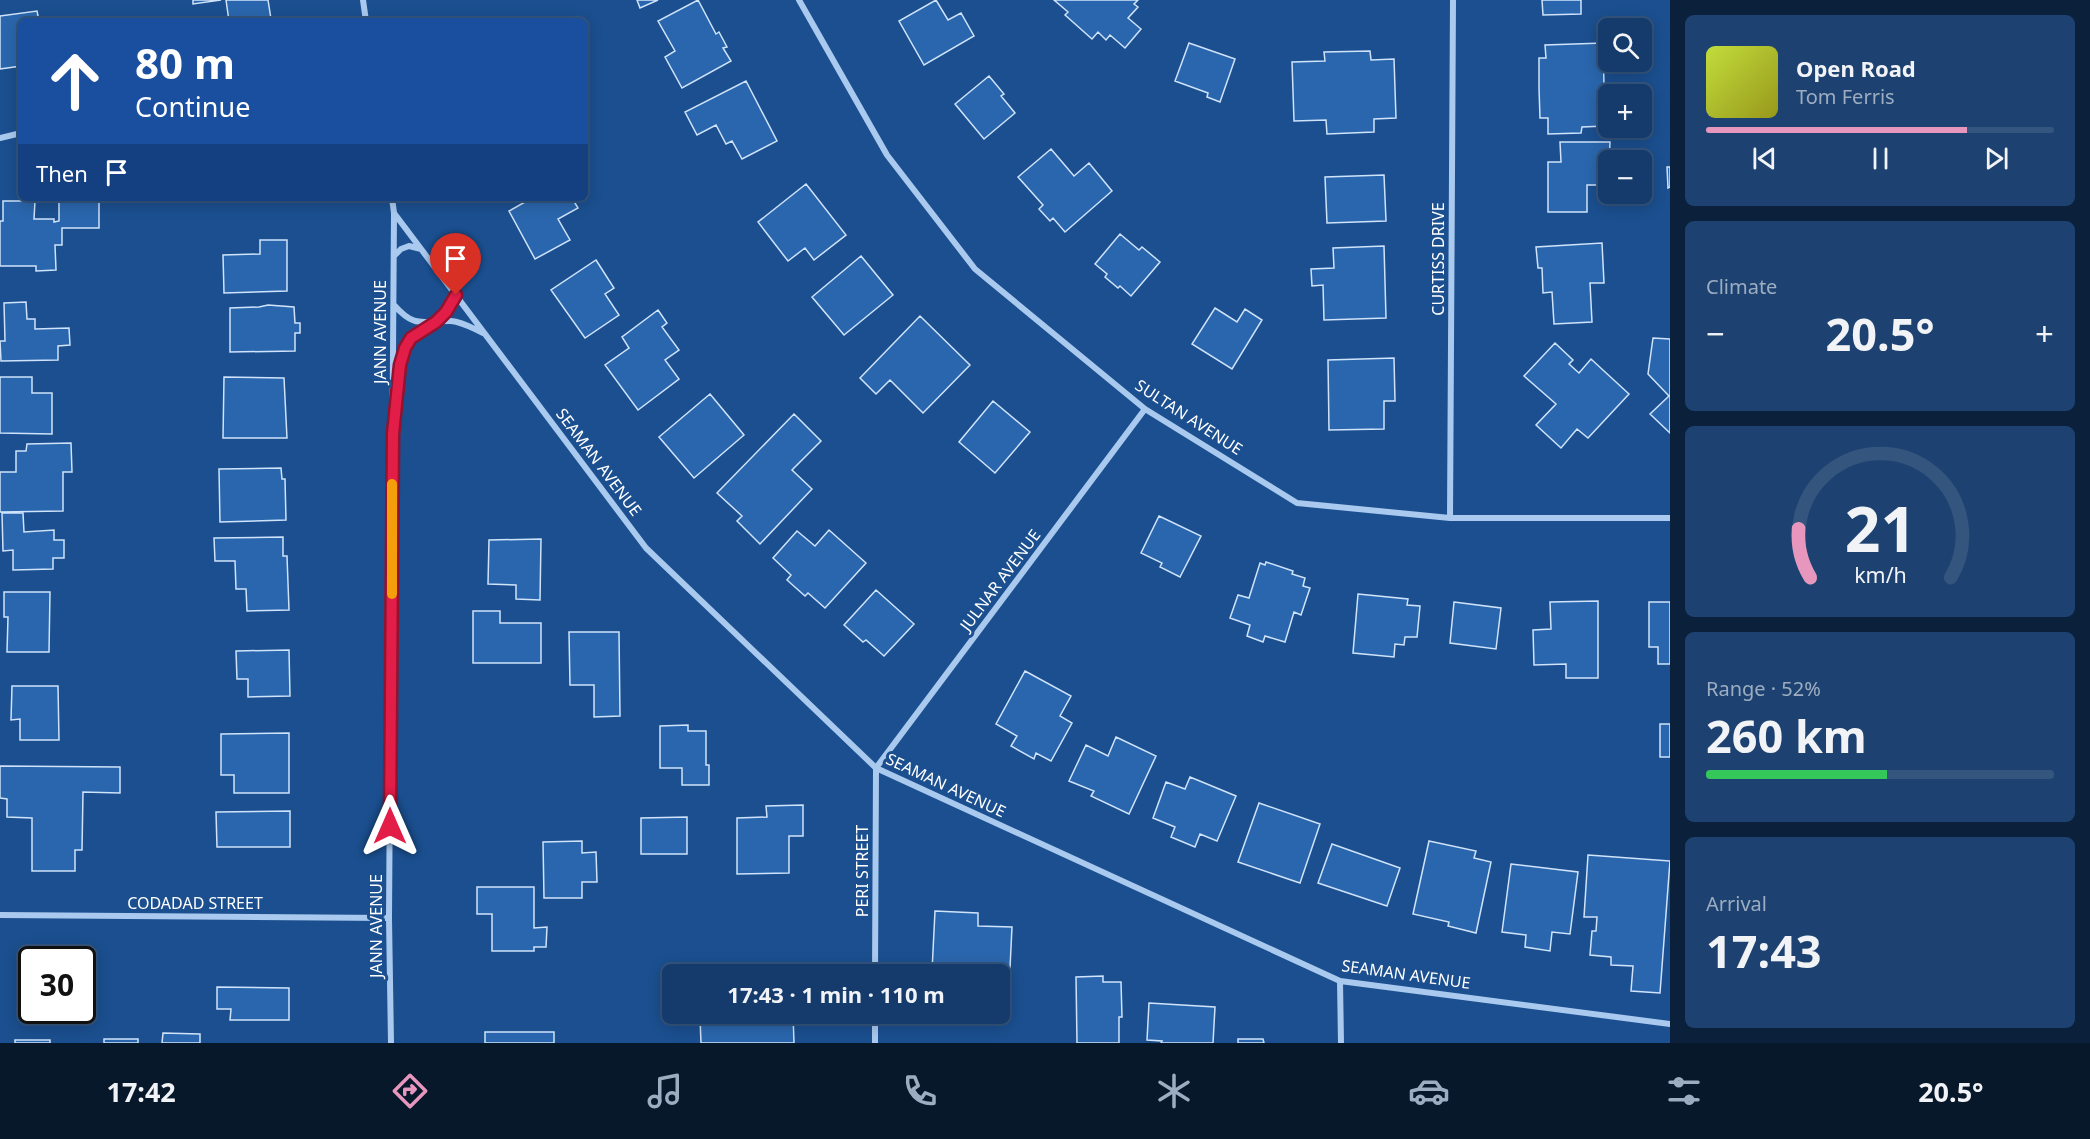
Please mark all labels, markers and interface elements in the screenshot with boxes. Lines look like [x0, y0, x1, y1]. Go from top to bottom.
map controls [1598, 18, 1652, 204]
button: search [1598, 18, 1652, 72]
text: 80 m [135, 34, 235, 91]
icon: ahead [36, 42, 114, 120]
text: Open Road [1796, 53, 1916, 83]
text: Tom Ferris [1796, 83, 1895, 110]
button: + [1598, 84, 1652, 138]
text: Continue [135, 88, 250, 125]
icon: previous [1748, 142, 1781, 175]
icon: pause [1864, 142, 1897, 175]
icon: next [1980, 142, 2013, 175]
button: − [1598, 150, 1652, 204]
icon: arrive [100, 156, 133, 189]
text: Then [36, 158, 88, 188]
street label: CURTISS DRIVE [1427, 202, 1449, 316]
pin [430, 233, 481, 295]
icon: arrive [439, 242, 472, 275]
text: Climate [1706, 273, 1777, 300]
street label: JANN AVENUE [369, 280, 391, 386]
text: 20.5° [1826, 303, 1934, 364]
text: − [1706, 311, 1725, 356]
text: + [2035, 311, 2054, 356]
street label: SULTAN AVENUE [1131, 374, 1247, 460]
street label: SEAMAN AVENUE [551, 404, 647, 520]
text: 21 [1844, 486, 1916, 571]
street label: JULNAR AVENUE [953, 525, 1045, 637]
text: km/h [1854, 561, 1906, 590]
text: Range · 52% [1706, 675, 1821, 702]
text: 260 km [1706, 705, 1867, 766]
street label: SEAMAN AVENUE [883, 748, 1009, 822]
position arrow [358, 794, 422, 858]
street label: PERI STREET [851, 825, 873, 917]
street label: JANN AVENUE [365, 874, 387, 980]
text: Arrival [1706, 890, 1767, 917]
street label: CODADAD STREET [127, 892, 263, 914]
text: 17:43 [1706, 920, 1822, 981]
speed limit sign: 30 [18, 946, 96, 1024]
street label: SEAMAN AVENUE [1340, 954, 1472, 994]
text: 17:43 · 1 min · 110 m [727, 979, 945, 1009]
icon: directions [389, 1070, 431, 1112]
icon: music [644, 1070, 686, 1112]
icon: phone [899, 1070, 941, 1112]
icon: climate [1153, 1070, 1195, 1112]
icon: car [1408, 1070, 1450, 1112]
icon: filters [1663, 1070, 1705, 1112]
text: 17:42 [106, 1073, 176, 1110]
text: 20.5° [1918, 1073, 1984, 1110]

